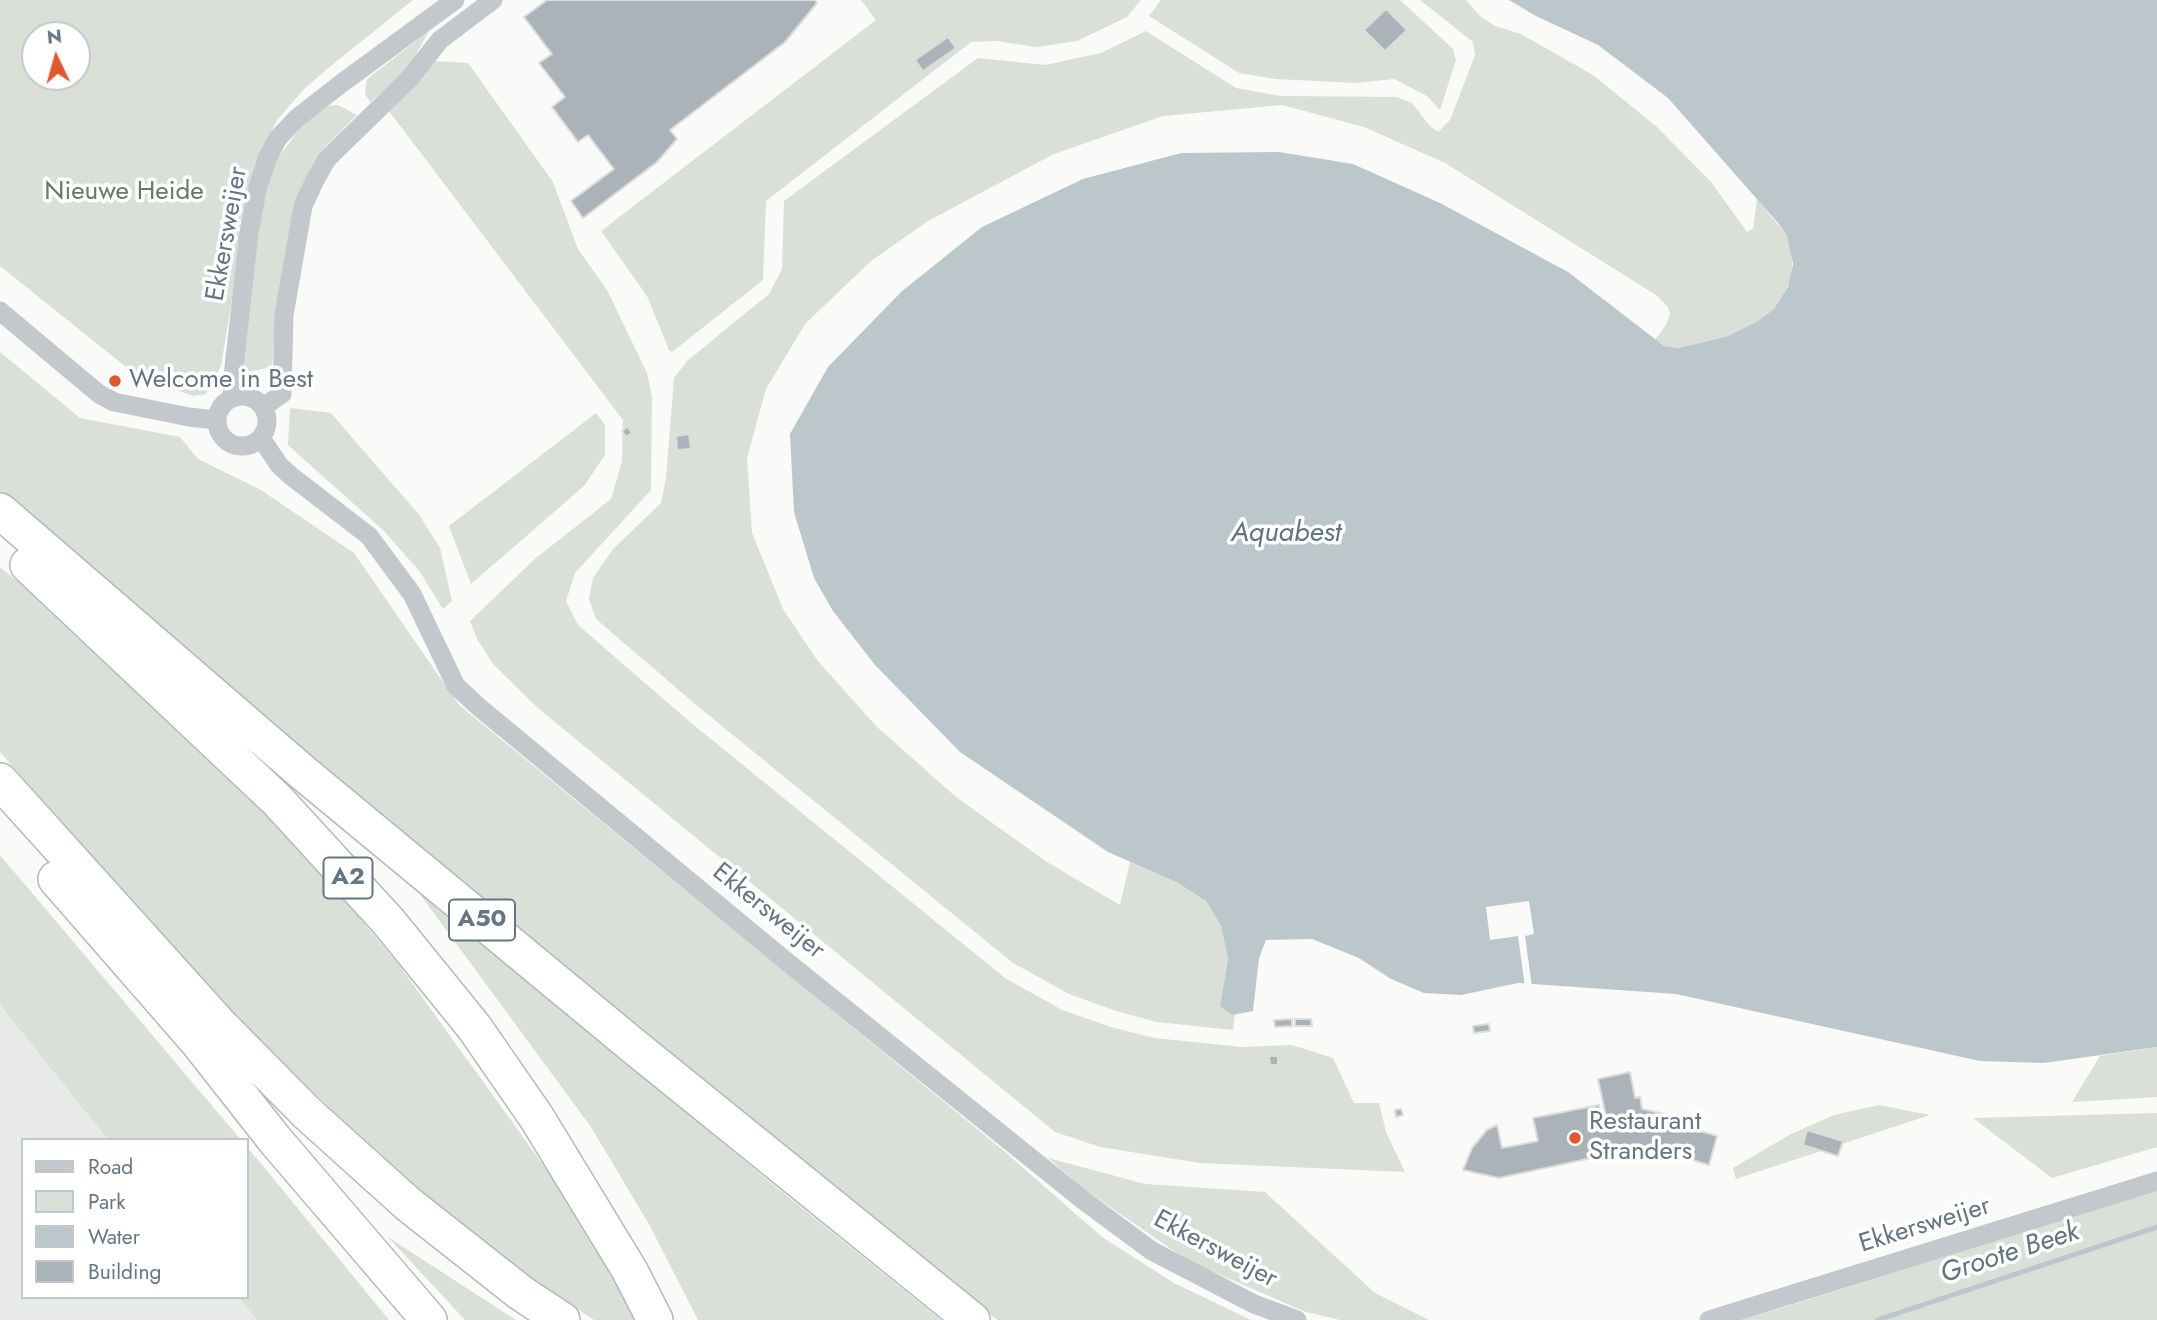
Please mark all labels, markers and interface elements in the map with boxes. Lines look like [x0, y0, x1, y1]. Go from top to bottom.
north arrow [21, 21, 91, 91]
text: N [46, 22, 63, 51]
street label: Ekkersweijer [201, 164, 255, 304]
park label: Nieuwe Heide [44, 177, 204, 209]
place label: Welcome in Best [129, 365, 313, 397]
marker: Welcome in Best [107, 373, 123, 389]
water label: Aquabest [1231, 517, 1341, 551]
street label: Ekkersweijer [705, 857, 831, 967]
road number: A2 [324, 858, 372, 898]
road number: A50 [449, 900, 515, 940]
place label: Restaurant Stranders [1589, 1107, 1701, 1168]
marker: Restaurant Stranders [1567, 1130, 1583, 1146]
legend [21, 1138, 248, 1299]
text: Road [88, 1152, 133, 1182]
text: Park [88, 1187, 125, 1217]
street label: Ekkersweijer [1856, 1191, 1994, 1261]
street label: Ekkersweijer [1148, 1204, 1282, 1296]
water label: Groote Beek [1936, 1216, 2084, 1292]
text: Water [88, 1222, 140, 1252]
text: Building [88, 1257, 161, 1287]

